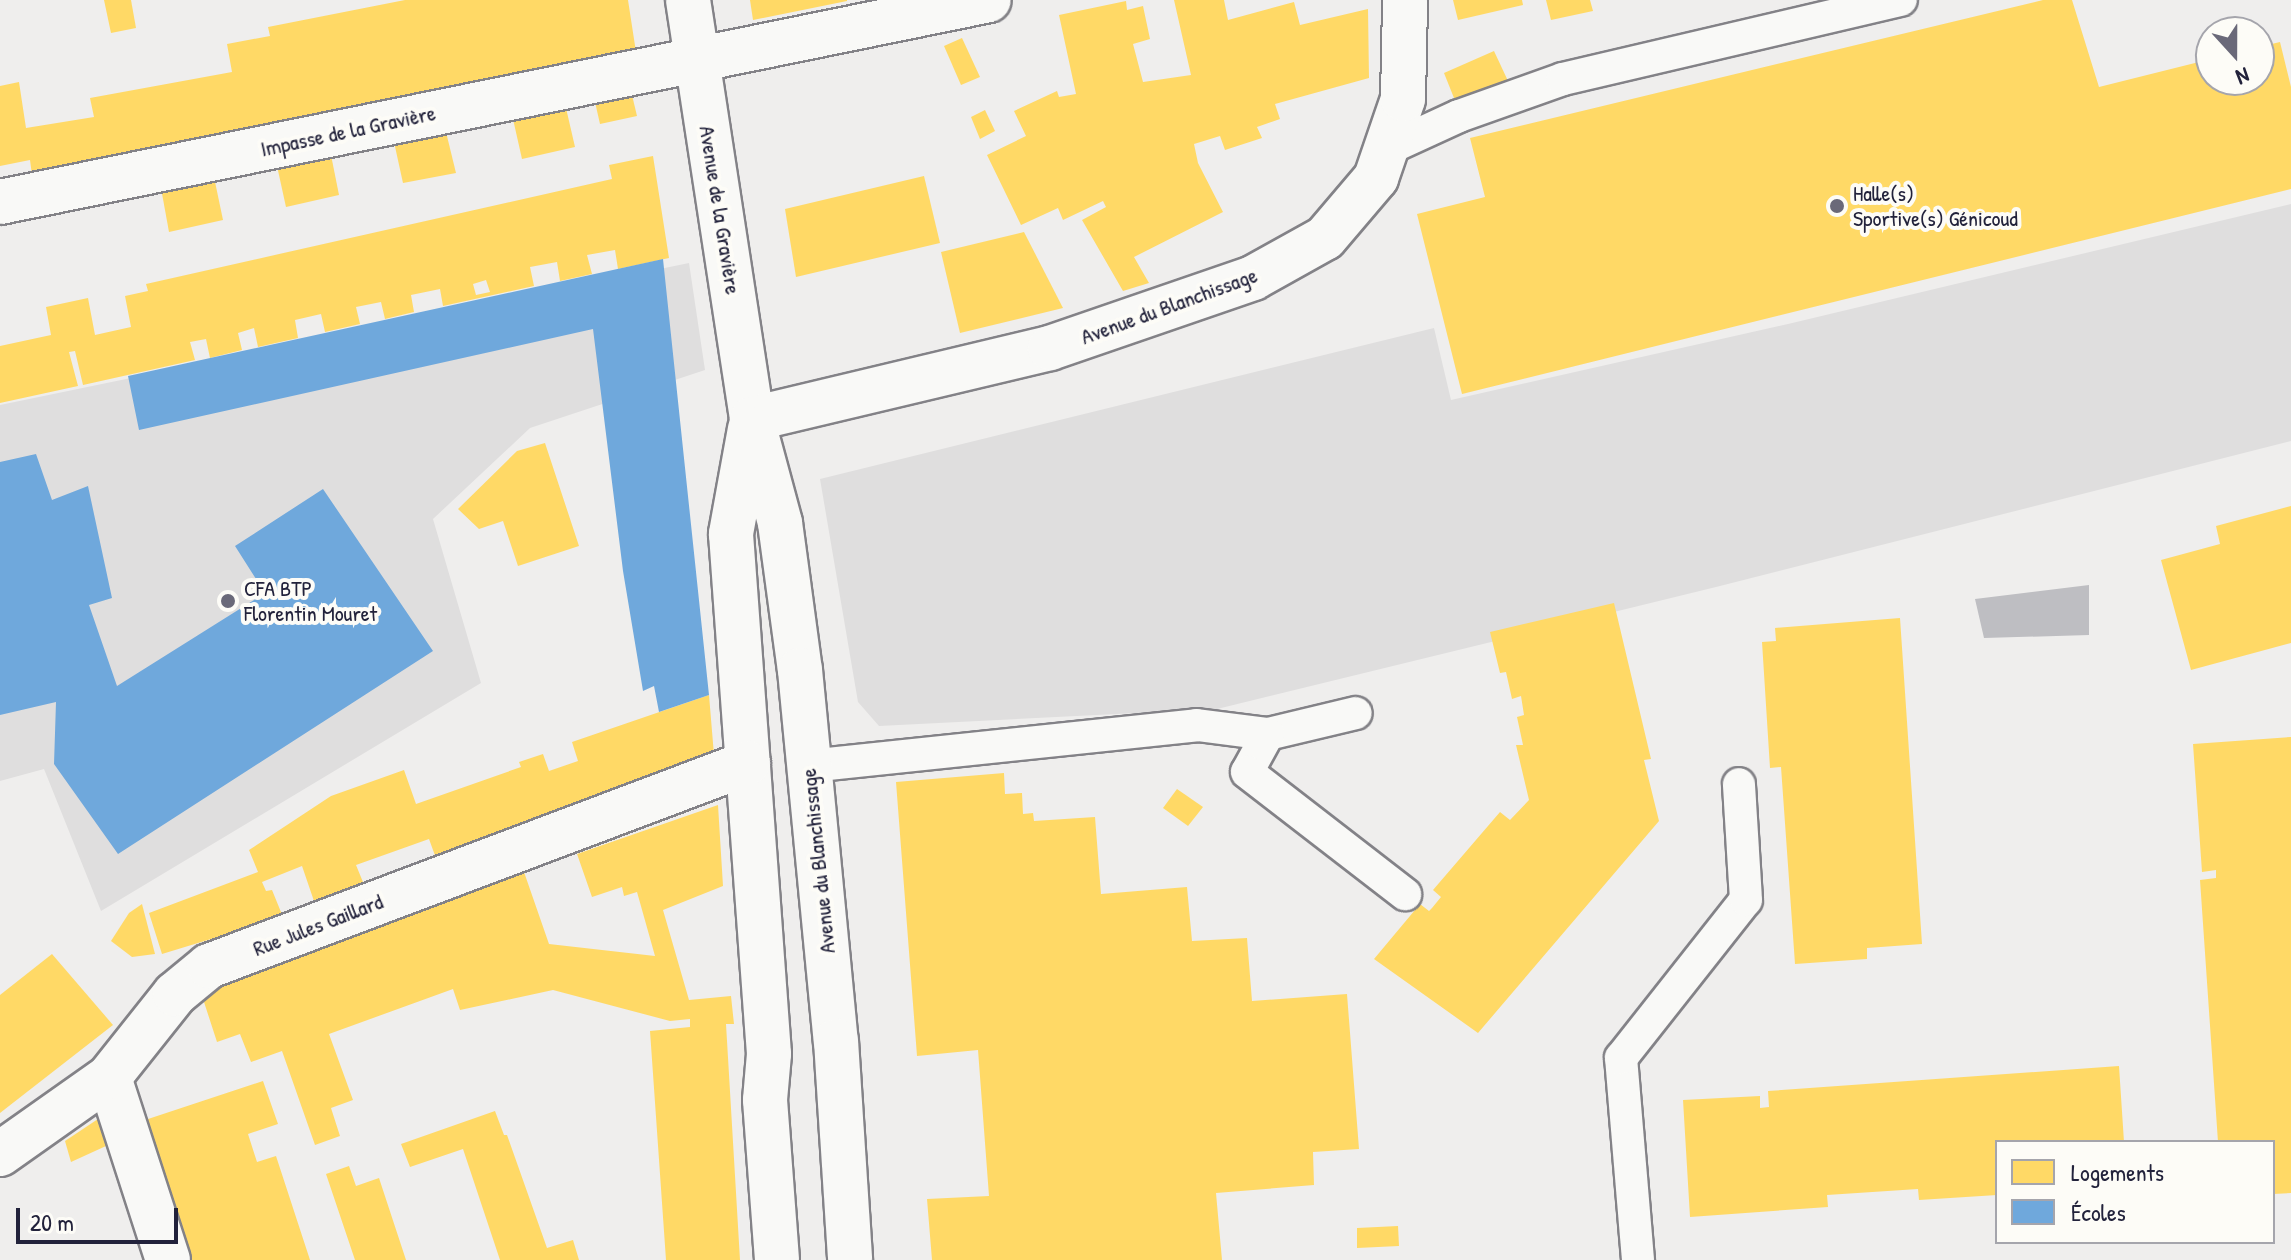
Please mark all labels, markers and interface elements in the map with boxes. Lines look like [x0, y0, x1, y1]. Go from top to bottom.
north arrow [2195, 16, 2275, 96]
text: N [2232, 60, 2254, 93]
street label: Impasse de la Gravière [258, 100, 438, 162]
street label: Avenue de la Gravière [694, 124, 746, 296]
place label: Halle(s) Sportive(s) Génicoud [1853, 180, 2018, 232]
marker: Halle(s) Sportive(s) Génicoud [1828, 197, 1846, 215]
street label: Avenue du Blanchissage [1077, 262, 1261, 350]
place label: CFA BTP Florentin Mouret [244, 575, 377, 626]
marker: CFA BTP Florentin Mouret [219, 592, 237, 610]
street label: Avenue du Blanchissage [795, 767, 841, 955]
street label: Rue Jules Gaillard [249, 888, 387, 962]
legend [1995, 1140, 2275, 1244]
text: Logements [2071, 1156, 2164, 1188]
scale bar [20, 1192, 182, 1242]
text: Écoles [2071, 1196, 2126, 1228]
text: 20 m [30, 1206, 74, 1238]

